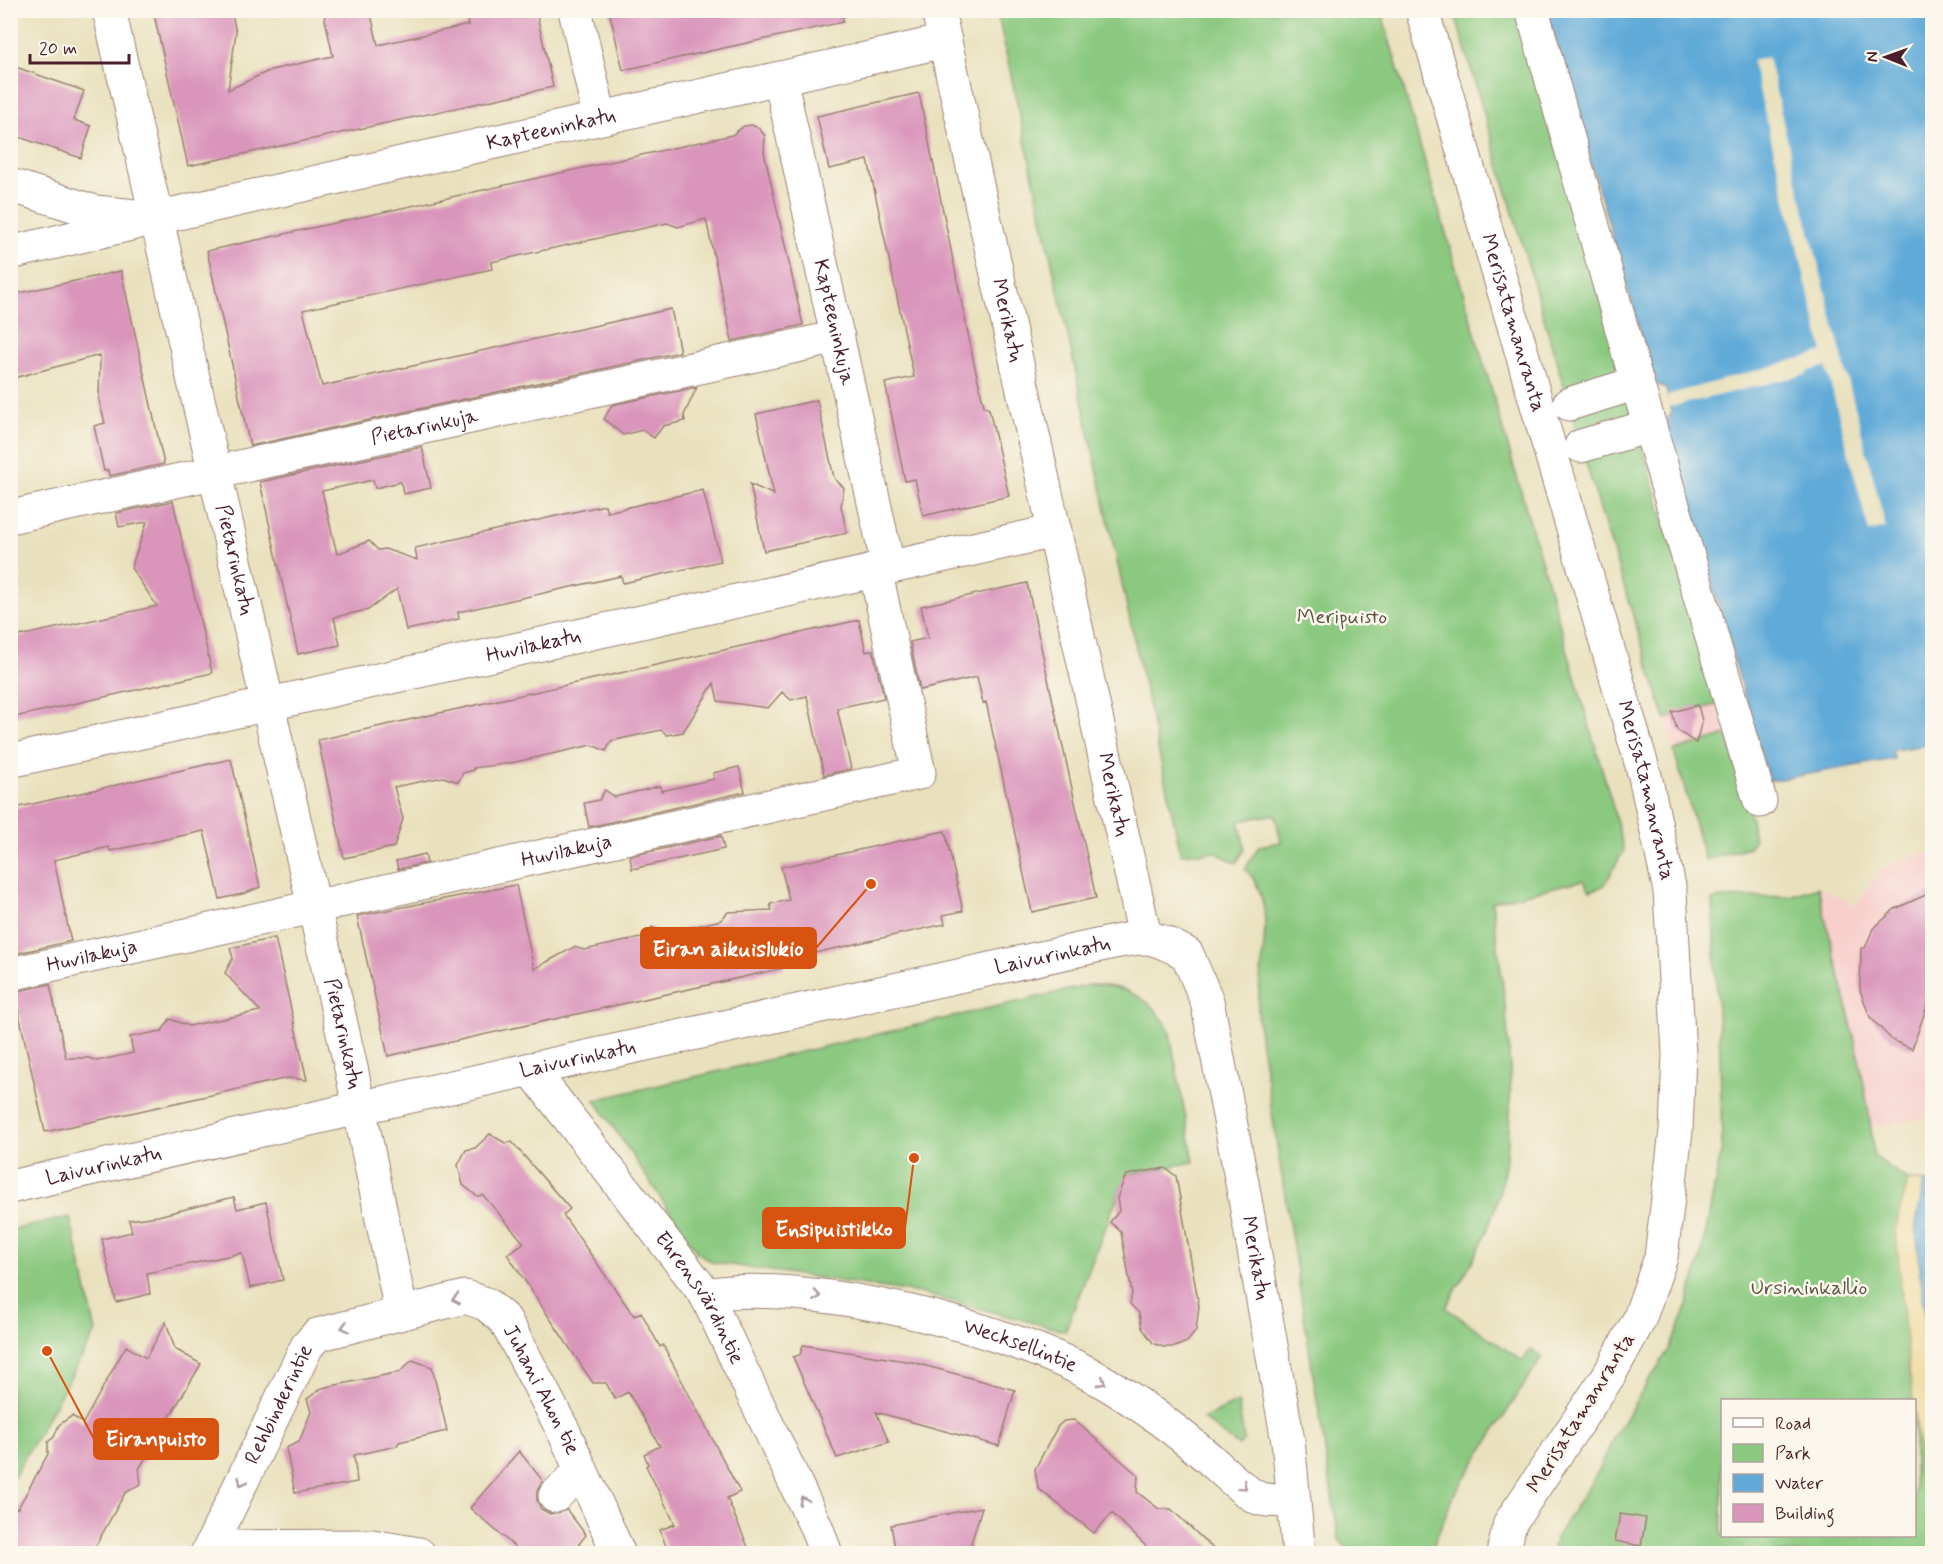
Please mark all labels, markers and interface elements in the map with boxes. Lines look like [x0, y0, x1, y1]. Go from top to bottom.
scale bar [30, 27, 129, 65]
north arrow [1856, 27, 1916, 87]
text: 20 m [39, 37, 77, 61]
text: N [1862, 51, 1883, 62]
street label: Kapteeninkatu [484, 101, 618, 157]
street label: Merisatamanranta [1474, 231, 1552, 415]
street label: Kapteeninkuja [806, 256, 862, 388]
street label: Merikatu [984, 276, 1030, 365]
street label: Pietarinkuja [368, 402, 481, 452]
street label: Pietarinkatu [209, 502, 261, 618]
park label: Meripuisto [1297, 603, 1387, 631]
street label: Huvilakatu [483, 622, 583, 670]
street label: Merisatamanranta [1610, 697, 1681, 883]
street label: Merikatu [1090, 750, 1136, 839]
street label: Huvilakuja [518, 827, 615, 875]
callout: Eiran aikuislukio [641, 928, 816, 968]
street label: Laivurinkatu [992, 929, 1113, 982]
street label: Huvilakuja [44, 932, 140, 979]
text: Eiran aikuislukio [652, 936, 804, 964]
street label: Pietarinkatu [317, 975, 369, 1091]
street label: Laivurinkatu [517, 1033, 638, 1085]
street label: Laivurinkatu [43, 1139, 164, 1192]
callout: Ensipuistikko [763, 1208, 905, 1248]
street label: Merikatu [1234, 1214, 1277, 1302]
text: Ensipuistikko [775, 1216, 893, 1244]
street label: Ehrensvärdintie [648, 1226, 751, 1369]
park label: Ursininkallio [1751, 1274, 1867, 1302]
one-way arrow [812, 1290, 822, 1302]
one-way arrow [451, 1292, 461, 1305]
street label: Wecksellintie [960, 1312, 1082, 1379]
one-way arrow [340, 1320, 351, 1332]
street label: Juhani Ahon tie [496, 1320, 586, 1459]
street label: Merisatamanranta [1520, 1327, 1642, 1499]
street label: Rehbinderintie [238, 1340, 320, 1469]
one-way arrow [1096, 1374, 1106, 1386]
legend [1721, 1399, 1916, 1537]
text: Road [1775, 1412, 1811, 1436]
callout: Eiranpuisto [94, 1419, 218, 1459]
text: Eiranpuisto [106, 1426, 206, 1454]
text: Park [1775, 1442, 1811, 1466]
text: Water [1775, 1472, 1824, 1496]
one-way arrow [237, 1475, 249, 1486]
one-way arrow [1236, 1479, 1247, 1490]
one-way arrow [799, 1495, 811, 1506]
text: Building [1775, 1502, 1835, 1528]

